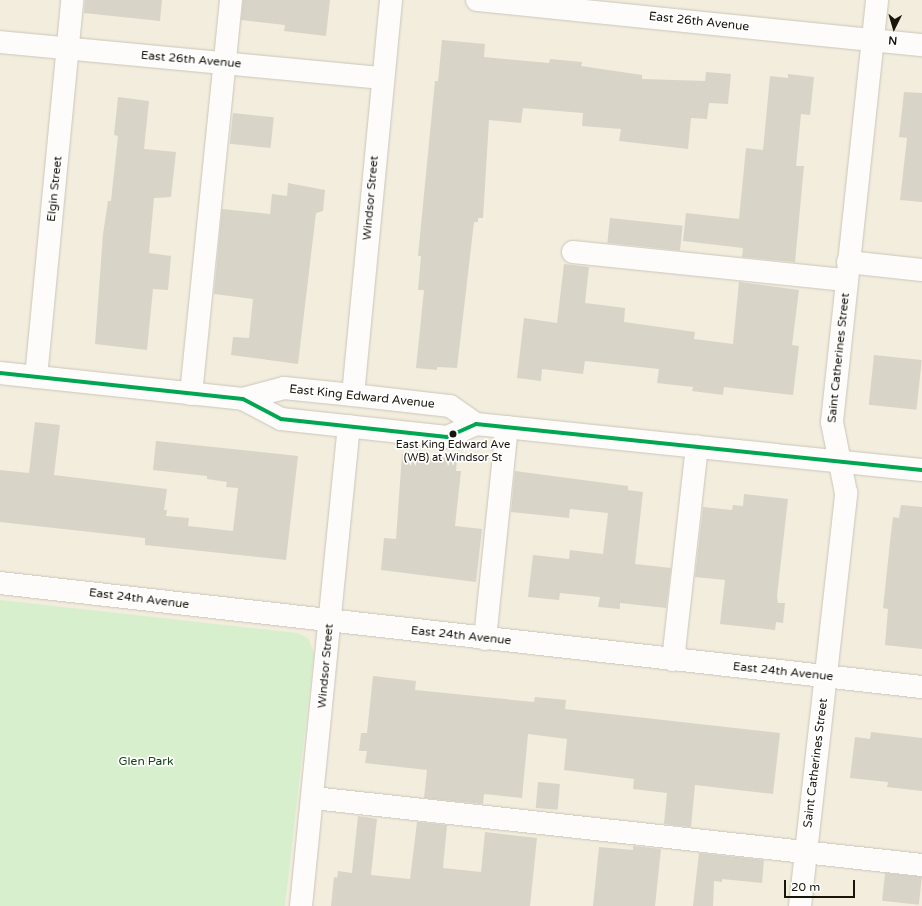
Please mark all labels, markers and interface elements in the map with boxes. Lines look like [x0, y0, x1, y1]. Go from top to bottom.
north arrow [874, 8, 914, 48]
street label: East 26th Avenue [648, 10, 750, 34]
text: N [888, 34, 898, 47]
street label: East 26th Avenue [140, 48, 242, 72]
street label: Elgin Street [44, 155, 66, 223]
street label: Windsor Street [360, 155, 382, 241]
street label: Saint Catherines Street [825, 292, 853, 424]
street label: East King Edward Avenue [289, 382, 435, 412]
marker: East King Edward Ave (WB) at Windsor St [448, 429, 458, 439]
place label: East King Edward Ave (WB) at Windsor St [396, 439, 510, 465]
street label: East 24th Avenue [88, 586, 190, 612]
street label: Windsor Street [315, 623, 337, 709]
street label: East 24th Avenue [410, 624, 512, 648]
street label: East 24th Avenue [732, 660, 834, 684]
street label: Saint Catherines Street [801, 697, 831, 829]
park label: Glen Park [119, 755, 173, 769]
scale bar [786, 872, 857, 898]
text: 20 m [791, 880, 820, 894]

